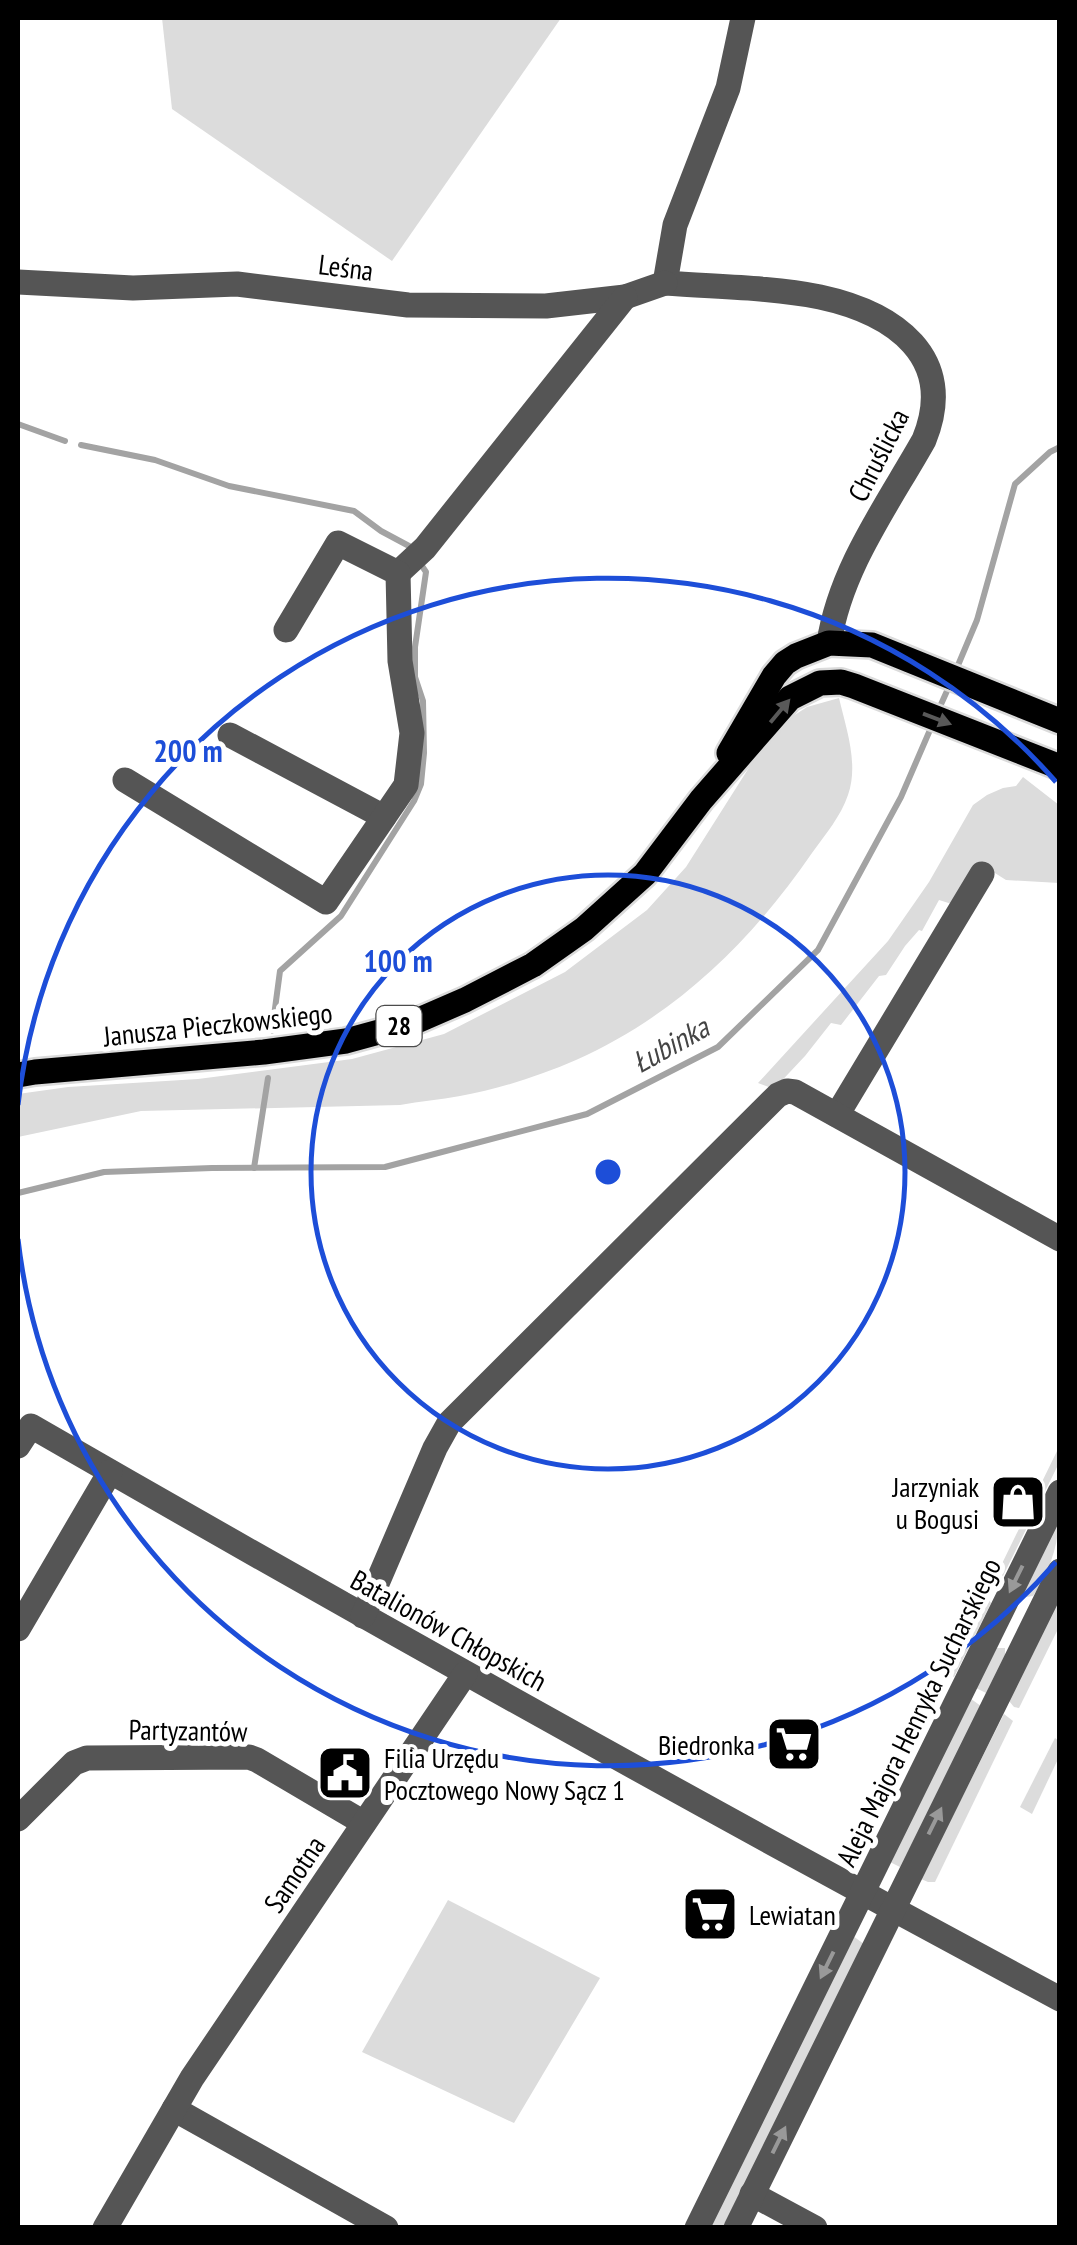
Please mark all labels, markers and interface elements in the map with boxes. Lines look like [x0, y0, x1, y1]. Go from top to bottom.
street label: Leśna [316, 245, 376, 289]
street label: Chruślicka [839, 402, 917, 508]
one-way arrow [769, 698, 790, 723]
one-way arrow [923, 711, 953, 727]
text: 200 m [153, 731, 223, 770]
text: 100 m [363, 941, 433, 980]
street label: Janusza Pieczkowskiego [101, 994, 334, 1055]
road number: 28 [376, 1006, 422, 1046]
water label: Łubinka [625, 1006, 717, 1081]
centre of rings [590, 1154, 626, 1190]
place label: Jarzyniak u Bogusi [892, 1468, 979, 1537]
shop icon: Jarzyniak u Bogusi [988, 1472, 1048, 1532]
street label: Aleja Majora Henryka Sucharskiego [827, 1552, 1009, 1872]
street label: Batalionów Chłopskich [344, 1561, 554, 1699]
one-way arrow [1008, 1565, 1025, 1594]
street label: Partyzantów [128, 1710, 248, 1750]
supermarket icon: Biedronka [764, 1714, 824, 1774]
place label: Biedronka [658, 1726, 755, 1763]
place label: Filia Urzędu Pocztowego Nowy Sącz 1 [384, 1739, 625, 1808]
public building icon: Filia Urzędu Pocztowego Nowy Sącz 1 [315, 1743, 375, 1803]
one-way arrow [926, 1807, 943, 1836]
street label: Samotna [255, 1829, 333, 1919]
supermarket icon: Lewiatan [680, 1884, 740, 1944]
place label: Lewiatan [749, 1896, 836, 1933]
one-way arrow [818, 1951, 835, 1980]
one-way arrow [770, 2125, 787, 2154]

